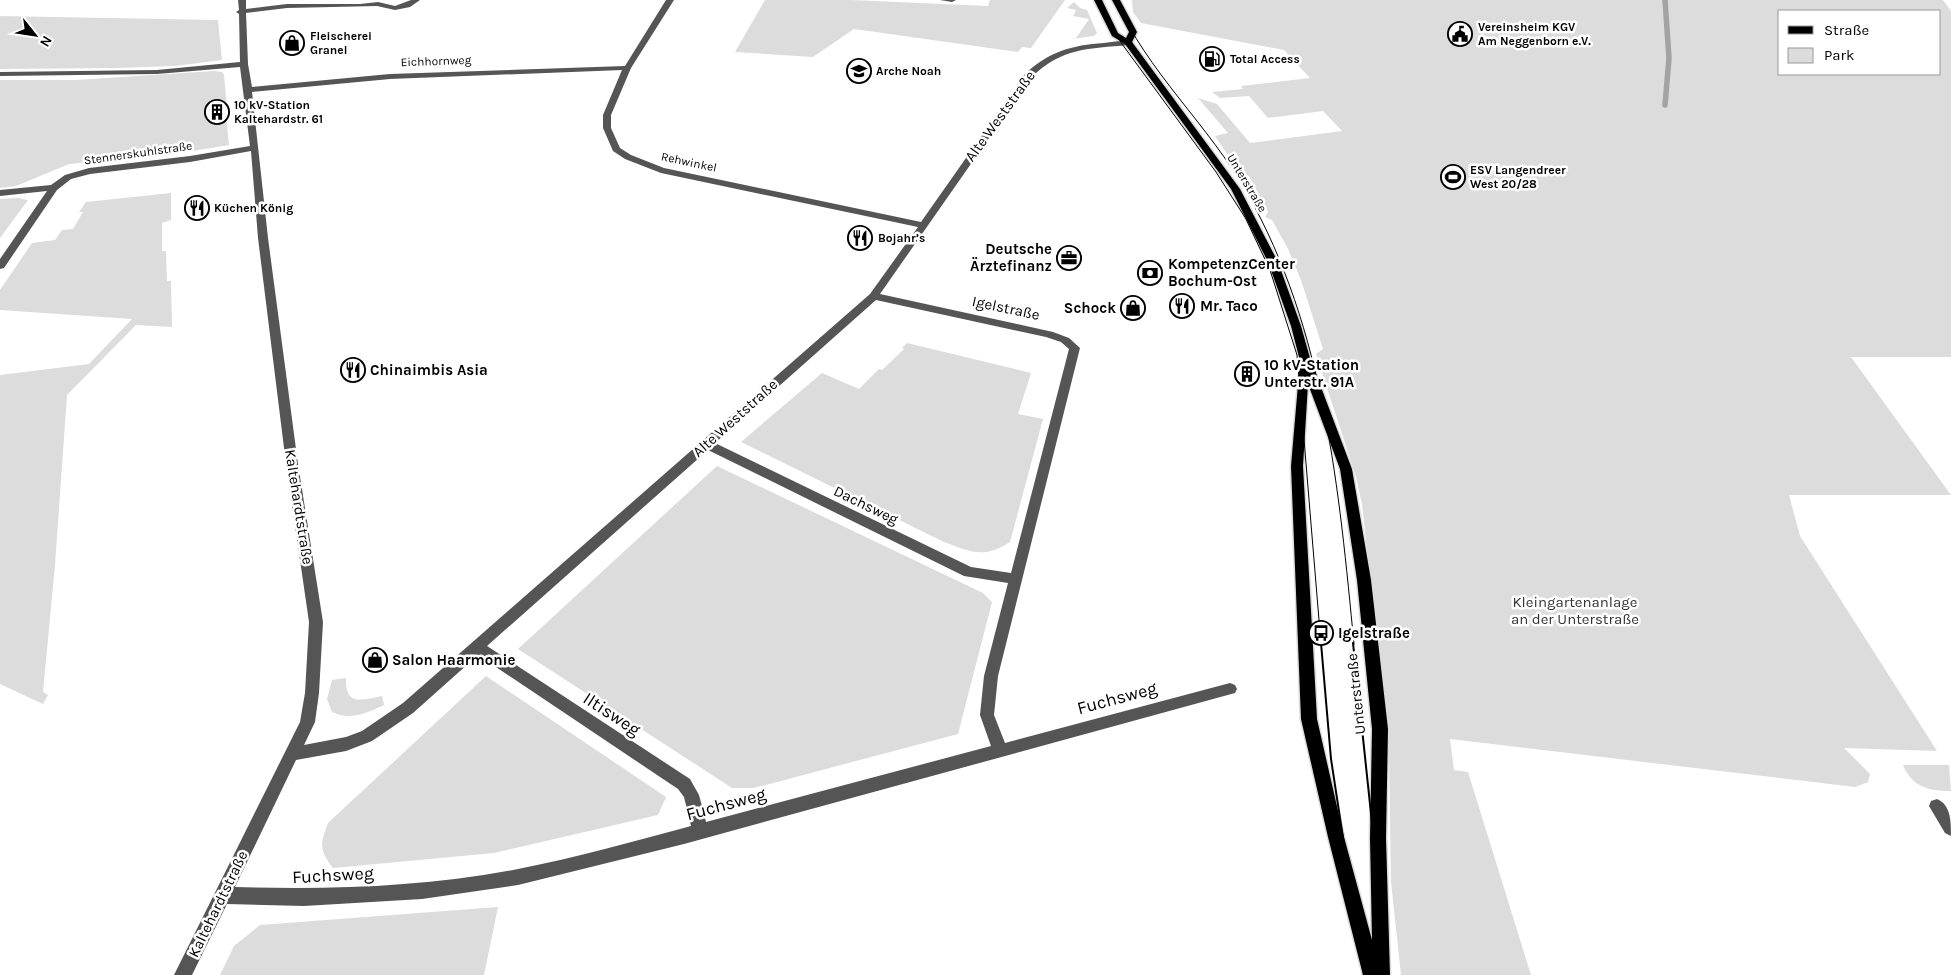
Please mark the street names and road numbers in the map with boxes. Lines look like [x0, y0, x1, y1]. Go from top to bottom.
street label: Eichhornweg [400, 53, 472, 69]
street label: Alte Weststraße [961, 67, 1039, 165]
street label: Stennerskuhlstraße [83, 138, 193, 168]
street label: Rehwinkel [660, 149, 718, 175]
street label: Unterstraße [1224, 151, 1270, 215]
street label: Igelstraße [971, 292, 1041, 324]
street label: Alte Weststraße [689, 375, 781, 461]
street label: Kaltehardtstraße [281, 448, 317, 566]
street label: Dachsweg [831, 482, 902, 529]
street label: Unterstraße [1343, 652, 1369, 736]
street label: Fuchsweg [1075, 677, 1159, 719]
street label: Iltisweg [579, 687, 645, 741]
street label: Fuchsweg [684, 783, 768, 825]
street label: Kaltehardtstraße [184, 848, 252, 960]
street label: Fuchsweg [291, 862, 375, 888]

